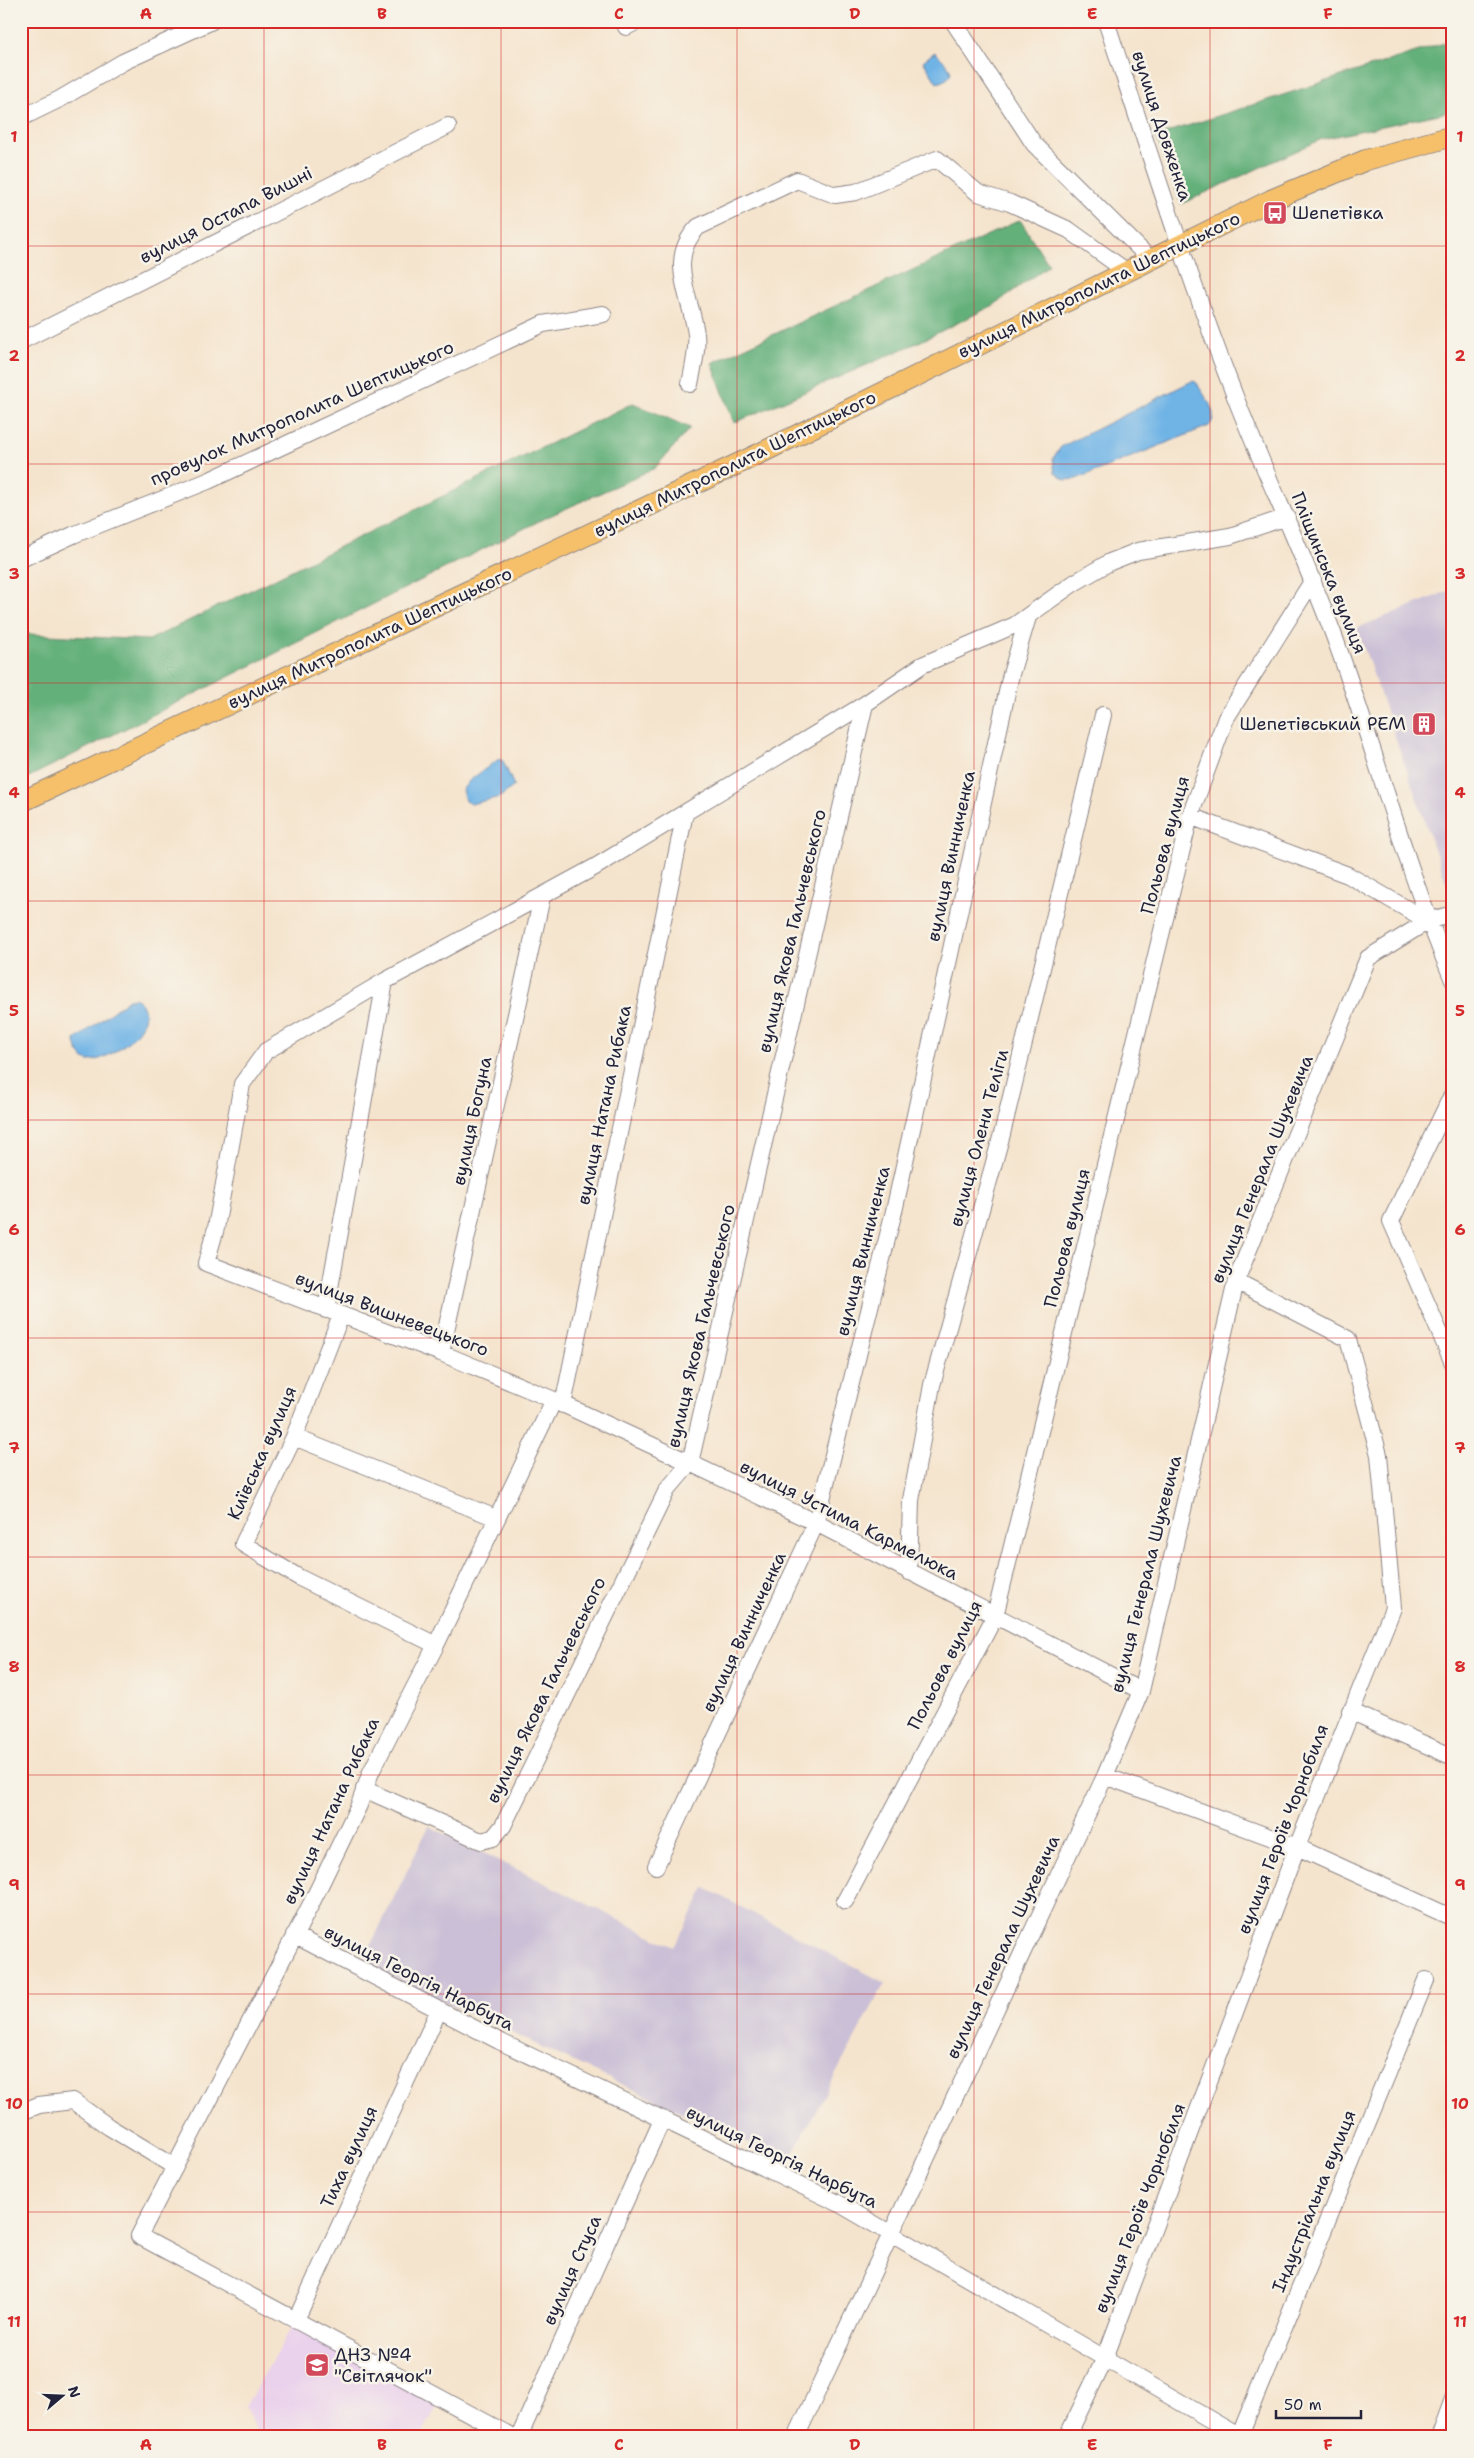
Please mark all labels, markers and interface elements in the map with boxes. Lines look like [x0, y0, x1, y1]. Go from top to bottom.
text: A [140, 3, 152, 24]
text: B [377, 3, 387, 24]
text: C [614, 3, 624, 24]
text: D [849, 3, 861, 24]
text: E [1087, 3, 1097, 24]
text: F [1323, 3, 1333, 24]
street label: вулиця Довженка [1126, 48, 1198, 204]
text: 1 [10, 126, 18, 147]
text: 1 [1456, 126, 1464, 147]
street label: вулиця Остапа Вишні [135, 161, 317, 269]
bus stop icon: Шепетівка [1262, 200, 1288, 226]
place label: Шепетівка [1292, 201, 1383, 225]
street label: вулиця Митрополита Шептицького [954, 206, 1244, 364]
street label: провулок Митрополита Шептицького [146, 335, 458, 491]
text: 2 [8, 345, 20, 366]
text: 2 [1454, 345, 1466, 366]
street label: вулиця Митрополита Шептицького [590, 385, 880, 543]
street label: Пліщинська вулиця [1286, 489, 1372, 657]
street label: вулиця Митрополита Шептицького [224, 561, 516, 715]
text: 3 [8, 563, 20, 584]
text: 3 [1454, 563, 1466, 584]
building icon: Шепетівський РЕМ [1411, 711, 1437, 737]
place label: Шепетівський РЕМ [1240, 712, 1406, 736]
street label: вулиця Винниченка [921, 768, 981, 944]
street label: Польова вулиця [1135, 773, 1195, 917]
text: 4 [8, 782, 20, 803]
text: 4 [1454, 782, 1466, 803]
street label: вулиця Якова Гальчевського [752, 807, 832, 1055]
text: 5 [9, 1000, 19, 1021]
text: 5 [1455, 1000, 1465, 1021]
street label: вулиця Натана Рибака [571, 1003, 637, 1207]
street label: вулиця Олени Теліги [944, 1046, 1014, 1229]
street label: вулиця Генерала Шухевича [1205, 1051, 1319, 1287]
street label: вулиця Богуна [447, 1054, 497, 1188]
street label: вулиця Винниченка [830, 1164, 896, 1338]
street label: Польова вулиця [1038, 1166, 1096, 1310]
street label: вулиця Якова Гальчевського [661, 1202, 741, 1450]
text: 6 [8, 1219, 20, 1240]
text: 6 [1454, 1219, 1466, 1240]
street label: вулиця Вишневецького [292, 1266, 492, 1362]
street label: Київська вулиця [222, 1382, 302, 1524]
text: 7 [8, 1437, 20, 1458]
text: 7 [1454, 1437, 1466, 1458]
street label: вулиця Генерала Шухевича [1105, 1453, 1187, 1695]
street label: вулиця Устима Кармелюка [736, 1454, 962, 1586]
street label: вулиця Винниченка [696, 1548, 792, 1716]
street label: вулиця Якова Гальчевського [481, 1573, 611, 1807]
street label: Польова вулиця [902, 1596, 988, 1734]
text: 8 [8, 1656, 20, 1677]
text: 8 [1454, 1656, 1466, 1677]
street label: вулиця Натана Рибака [277, 1714, 385, 1908]
street label: вулиця Героїв Чорнобиля [1232, 1721, 1334, 1937]
street label: вулиця Генерала Шухевича [941, 1831, 1065, 2063]
text: 9 [8, 1874, 20, 1895]
text: 9 [1454, 1874, 1466, 1895]
street label: вулиця Георгія Нарбута [320, 1920, 518, 2036]
text: 10 [5, 2093, 23, 2114]
text: 10 [1451, 2093, 1469, 2114]
street label: вулиця Георгія Нарбута [682, 2100, 882, 2214]
street label: вулиця Героїв Чорнобиля [1089, 2100, 1191, 2316]
street label: Тиха вулиця [315, 2102, 383, 2212]
street label: Індустріальна вулиця [1266, 2106, 1362, 2296]
street label: вулиця Стуса [537, 2211, 607, 2329]
text: 11 [7, 2311, 21, 2332]
text: 11 [1453, 2311, 1467, 2332]
place label: ДНЗ №4 "Світлячок" [334, 2343, 432, 2388]
school or university icon: ДНЗ №4 "Світлячок" [304, 2352, 330, 2378]
north arrow [38, 2370, 88, 2420]
text: N [64, 2384, 85, 2400]
scale bar [1276, 2388, 1362, 2420]
text: 50 m [1284, 2395, 1322, 2415]
text: A [140, 2434, 152, 2455]
text: B [377, 2434, 387, 2455]
text: C [614, 2434, 624, 2455]
text: D [849, 2434, 861, 2455]
text: E [1087, 2434, 1097, 2455]
text: F [1323, 2434, 1333, 2455]

